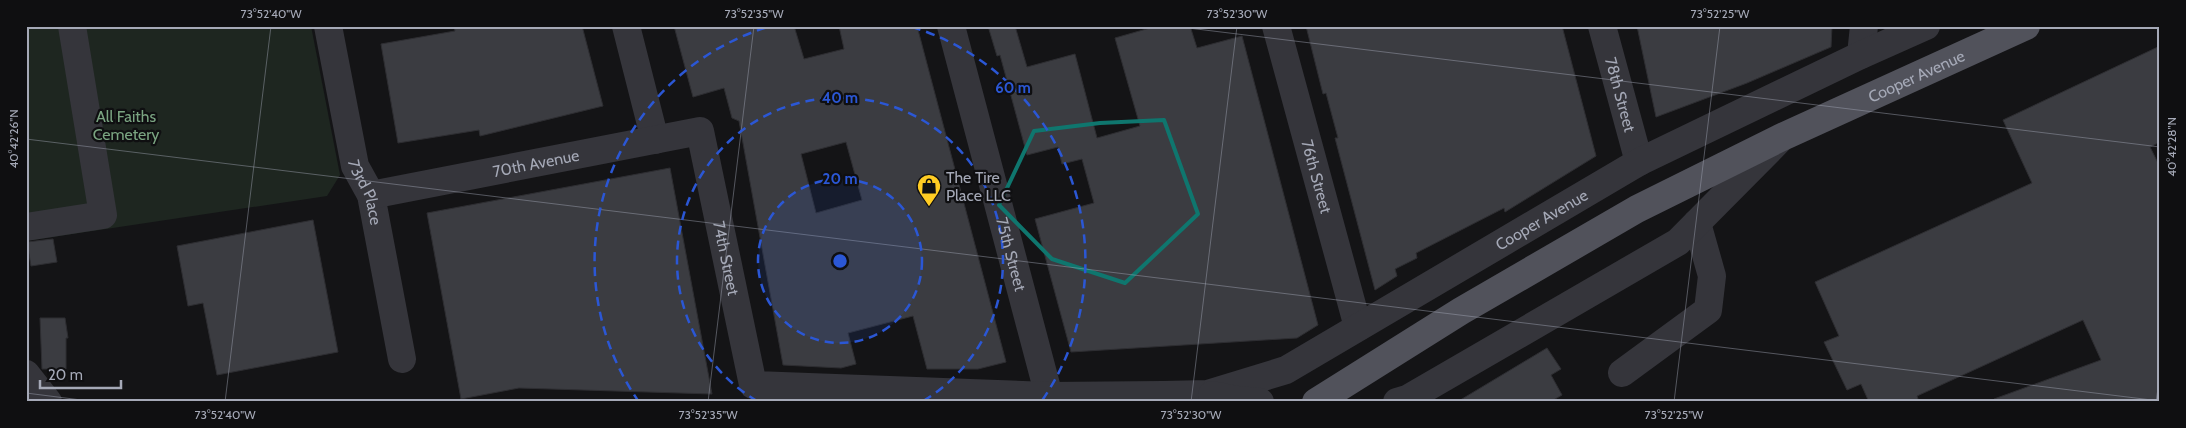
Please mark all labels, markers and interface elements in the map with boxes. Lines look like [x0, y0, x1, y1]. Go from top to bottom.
text: 73°52'40"W [240, 6, 302, 21]
text: 73°52'35"W [724, 6, 784, 21]
text: 73°52'30"W [1207, 6, 1268, 21]
text: 73°52'25"W [1691, 6, 1750, 21]
street label: Cooper Avenue [1865, 46, 1967, 106]
street label: 78th Street [1601, 55, 1640, 135]
text: 60 m [995, 79, 1031, 97]
text: 40 m [822, 89, 858, 107]
park label: All Faiths Cemetery [93, 107, 159, 144]
text: 40°42'26"N [6, 109, 21, 169]
text: 40°42'28"N [2164, 117, 2179, 177]
street label: 76th Street [1298, 138, 1336, 216]
street label: 70th Avenue [491, 145, 581, 181]
street label: 73rd Place [344, 158, 386, 227]
place label: The Tire Place LLC [946, 168, 1011, 205]
text: 20 m [823, 170, 857, 188]
shop icon: The Tire Place LLC [916, 173, 942, 207]
street label: Cooper Avenue [1492, 185, 1591, 254]
street label: 75th Street [993, 215, 1030, 294]
street label: 74th Street [709, 219, 744, 298]
centre of rings [831, 252, 849, 270]
scale bar [40, 358, 121, 390]
text: 20 m [48, 366, 83, 384]
text: 73°52'40"W [194, 407, 256, 422]
text: 73°52'35"W [678, 407, 738, 422]
text: 73°52'30"W [1161, 407, 1222, 422]
text: 73°52'25"W [1645, 407, 1704, 422]

